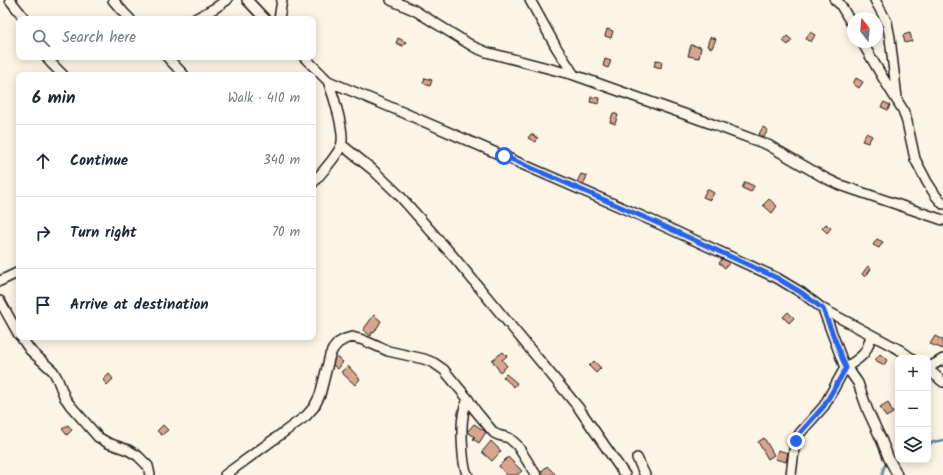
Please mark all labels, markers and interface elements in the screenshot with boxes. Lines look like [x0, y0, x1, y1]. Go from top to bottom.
north arrow [847, 12, 883, 48]
search box [16, 16, 316, 60]
text: Search here [62, 26, 136, 50]
icon: search [30, 27, 52, 49]
text: 6 min [32, 85, 76, 112]
text: Walk · 410 m [228, 88, 300, 109]
route start [495, 147, 513, 165]
text: Continue [70, 149, 128, 173]
icon: ahead [32, 150, 54, 172]
text: 340 m [263, 150, 300, 171]
text: Turn right [70, 221, 137, 245]
icon: right [32, 222, 54, 244]
text: 70 m [272, 222, 300, 243]
text: Arrive at destination [70, 293, 209, 317]
icon: arrive [32, 294, 54, 316]
map controls [895, 355, 931, 463]
button: + [895, 355, 931, 391]
button: − [895, 391, 931, 427]
button: layers [895, 427, 931, 463]
route end [787, 432, 805, 450]

